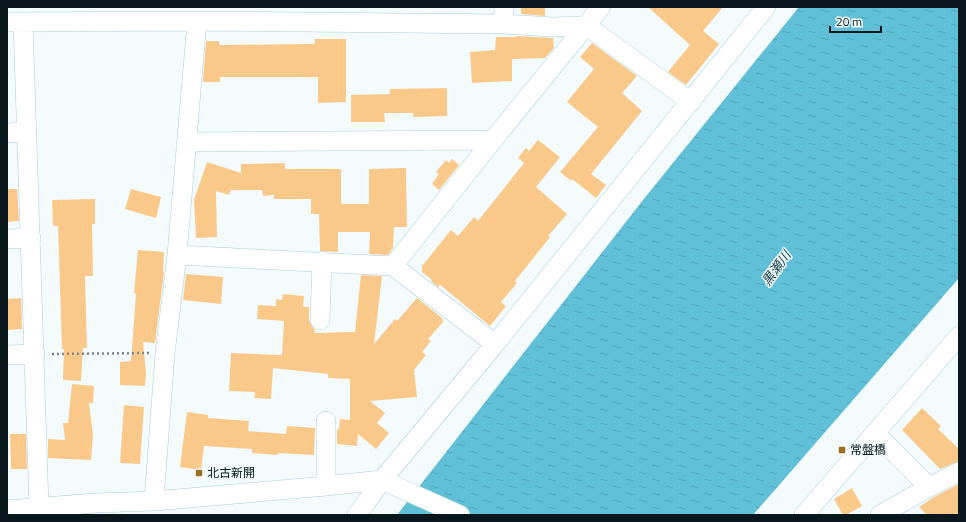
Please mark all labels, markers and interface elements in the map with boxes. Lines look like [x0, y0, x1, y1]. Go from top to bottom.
scale bar [830, 8, 881, 34]
text: 20 m [836, 12, 862, 31]
water label: 黒瀬川 [756, 245, 797, 290]
place label: 常盤橋 [850, 440, 886, 459]
marker: 常盤橋 [837, 445, 847, 455]
place label: 北古新開 [207, 463, 255, 482]
marker: 北古新開 [194, 468, 204, 478]

